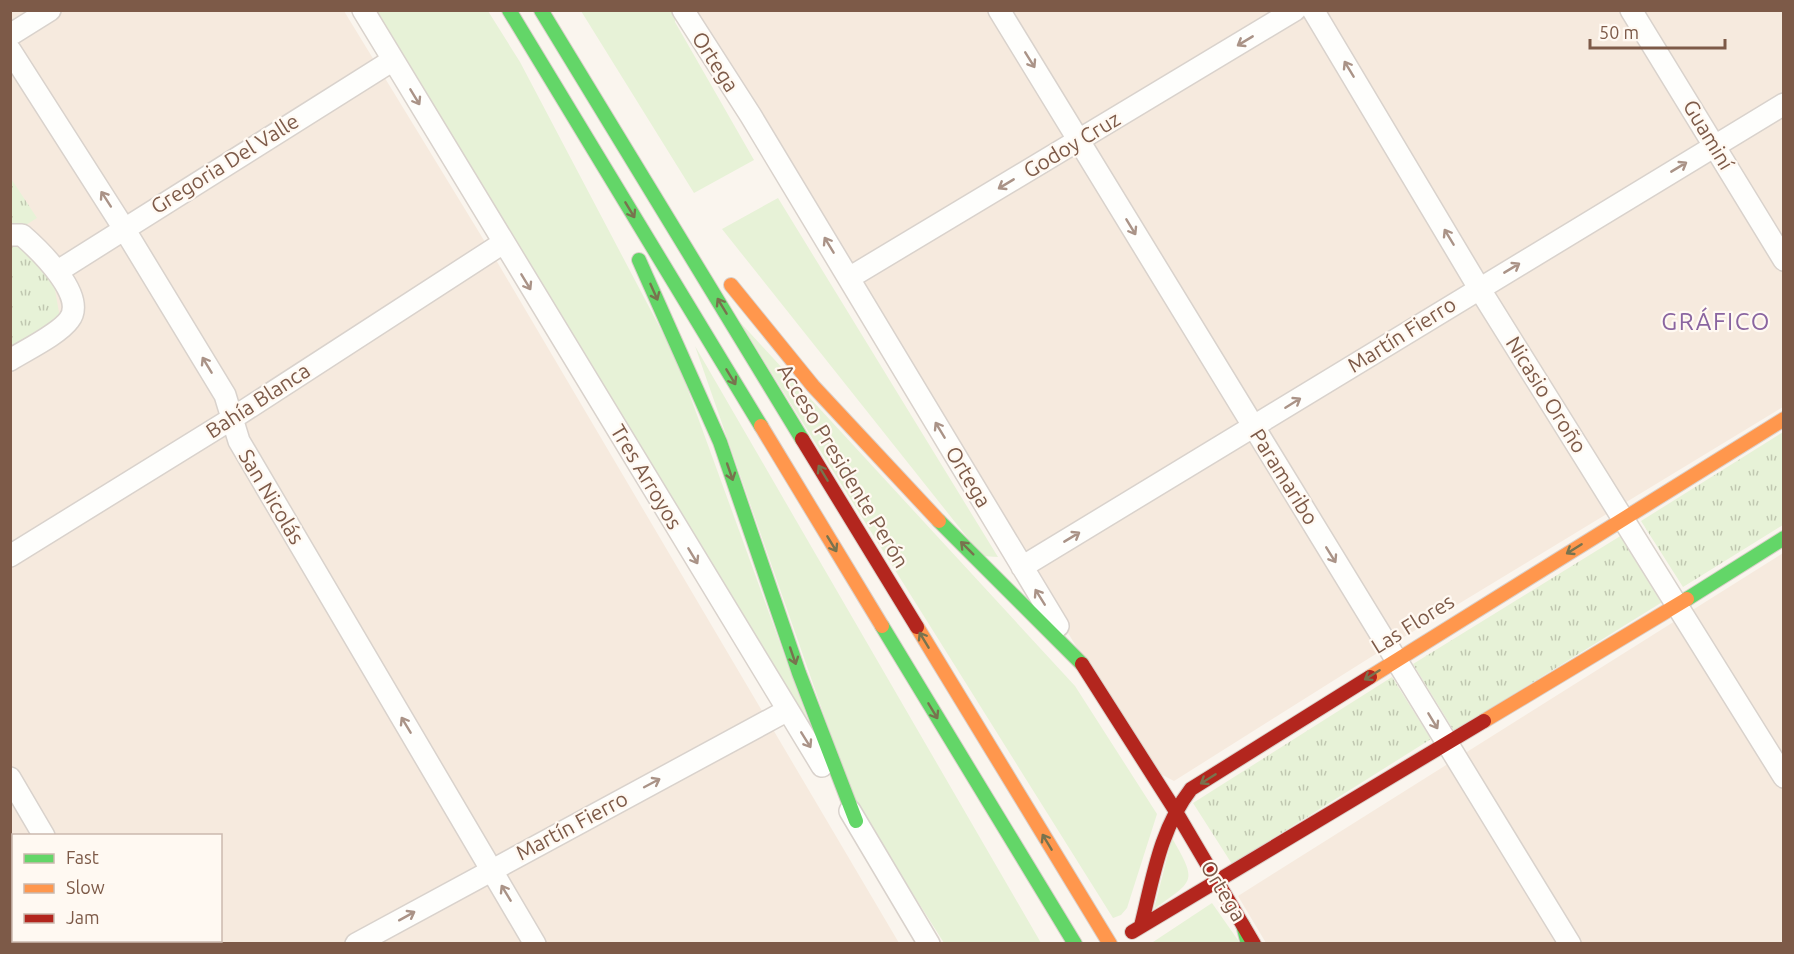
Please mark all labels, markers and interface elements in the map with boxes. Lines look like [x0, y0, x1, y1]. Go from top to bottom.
scale bar [1590, 12, 1725, 50]
text: 50 m [1599, 22, 1639, 42]
street label: Ortega [688, 27, 744, 96]
one-way arrow [1237, 35, 1254, 47]
one-way arrow [1024, 51, 1036, 68]
one-way arrow [1342, 61, 1354, 78]
one-way arrow [409, 88, 421, 105]
street label: Guaminí [1679, 95, 1739, 174]
street label: Godoy Cruz [1019, 106, 1124, 182]
street label: Gregoria Del Valle [146, 108, 303, 218]
one-way arrow [1670, 161, 1687, 173]
one-way arrow [998, 179, 1015, 191]
one-way arrow [99, 191, 111, 208]
one-way arrow [624, 201, 636, 218]
one-way arrow [1126, 218, 1138, 235]
one-way arrow [1442, 229, 1454, 246]
one-way arrow [822, 237, 834, 254]
one-way arrow [1503, 261, 1520, 273]
one-way arrow [521, 273, 533, 290]
one-way arrow [649, 283, 660, 301]
street label: Martín Fierro [1343, 291, 1460, 377]
one-way arrow [715, 298, 727, 315]
district label: GRÁFICO [1661, 307, 1771, 335]
street label: Nicasio Oroño [1502, 332, 1592, 457]
one-way arrow [201, 357, 213, 374]
street label: Bahía Blanca [201, 358, 314, 443]
street label: Acceso Presidente Perón [773, 359, 914, 572]
one-way arrow [725, 368, 737, 385]
one-way arrow [1284, 397, 1301, 409]
street label: Tres Arroyos [606, 420, 687, 533]
one-way arrow [933, 422, 945, 439]
street label: Paramaribo [1246, 424, 1324, 529]
street label: Ortega [941, 442, 996, 511]
street label: San Nicolás [234, 445, 309, 548]
one-way arrow [725, 462, 736, 481]
one-way arrow [817, 465, 829, 482]
one-way arrow [1063, 530, 1080, 542]
one-way arrow [826, 535, 838, 552]
one-way arrow [960, 541, 975, 556]
one-way arrow [1566, 544, 1583, 556]
one-way arrow [1326, 546, 1338, 563]
one-way arrow [688, 547, 700, 564]
street label: Las Flores [1367, 588, 1458, 658]
one-way arrow [1034, 589, 1046, 606]
one-way arrow [918, 632, 930, 649]
one-way arrow [788, 646, 799, 665]
one-way arrow [1364, 668, 1381, 681]
one-way arrow [927, 702, 939, 719]
one-way arrow [1428, 712, 1440, 729]
one-way arrow [400, 717, 412, 734]
one-way arrow [801, 731, 813, 748]
one-way arrow [1200, 773, 1217, 785]
one-way arrow [643, 777, 661, 788]
street label: Martín Fierro [512, 786, 632, 865]
legend [12, 834, 222, 942]
one-way arrow [1041, 834, 1053, 851]
text: Fast [66, 847, 99, 867]
street label: Ortega [1196, 856, 1251, 925]
text: Slow [66, 877, 105, 897]
one-way arrow [499, 885, 511, 902]
text: Jam [66, 907, 100, 927]
one-way arrow [398, 909, 415, 921]

